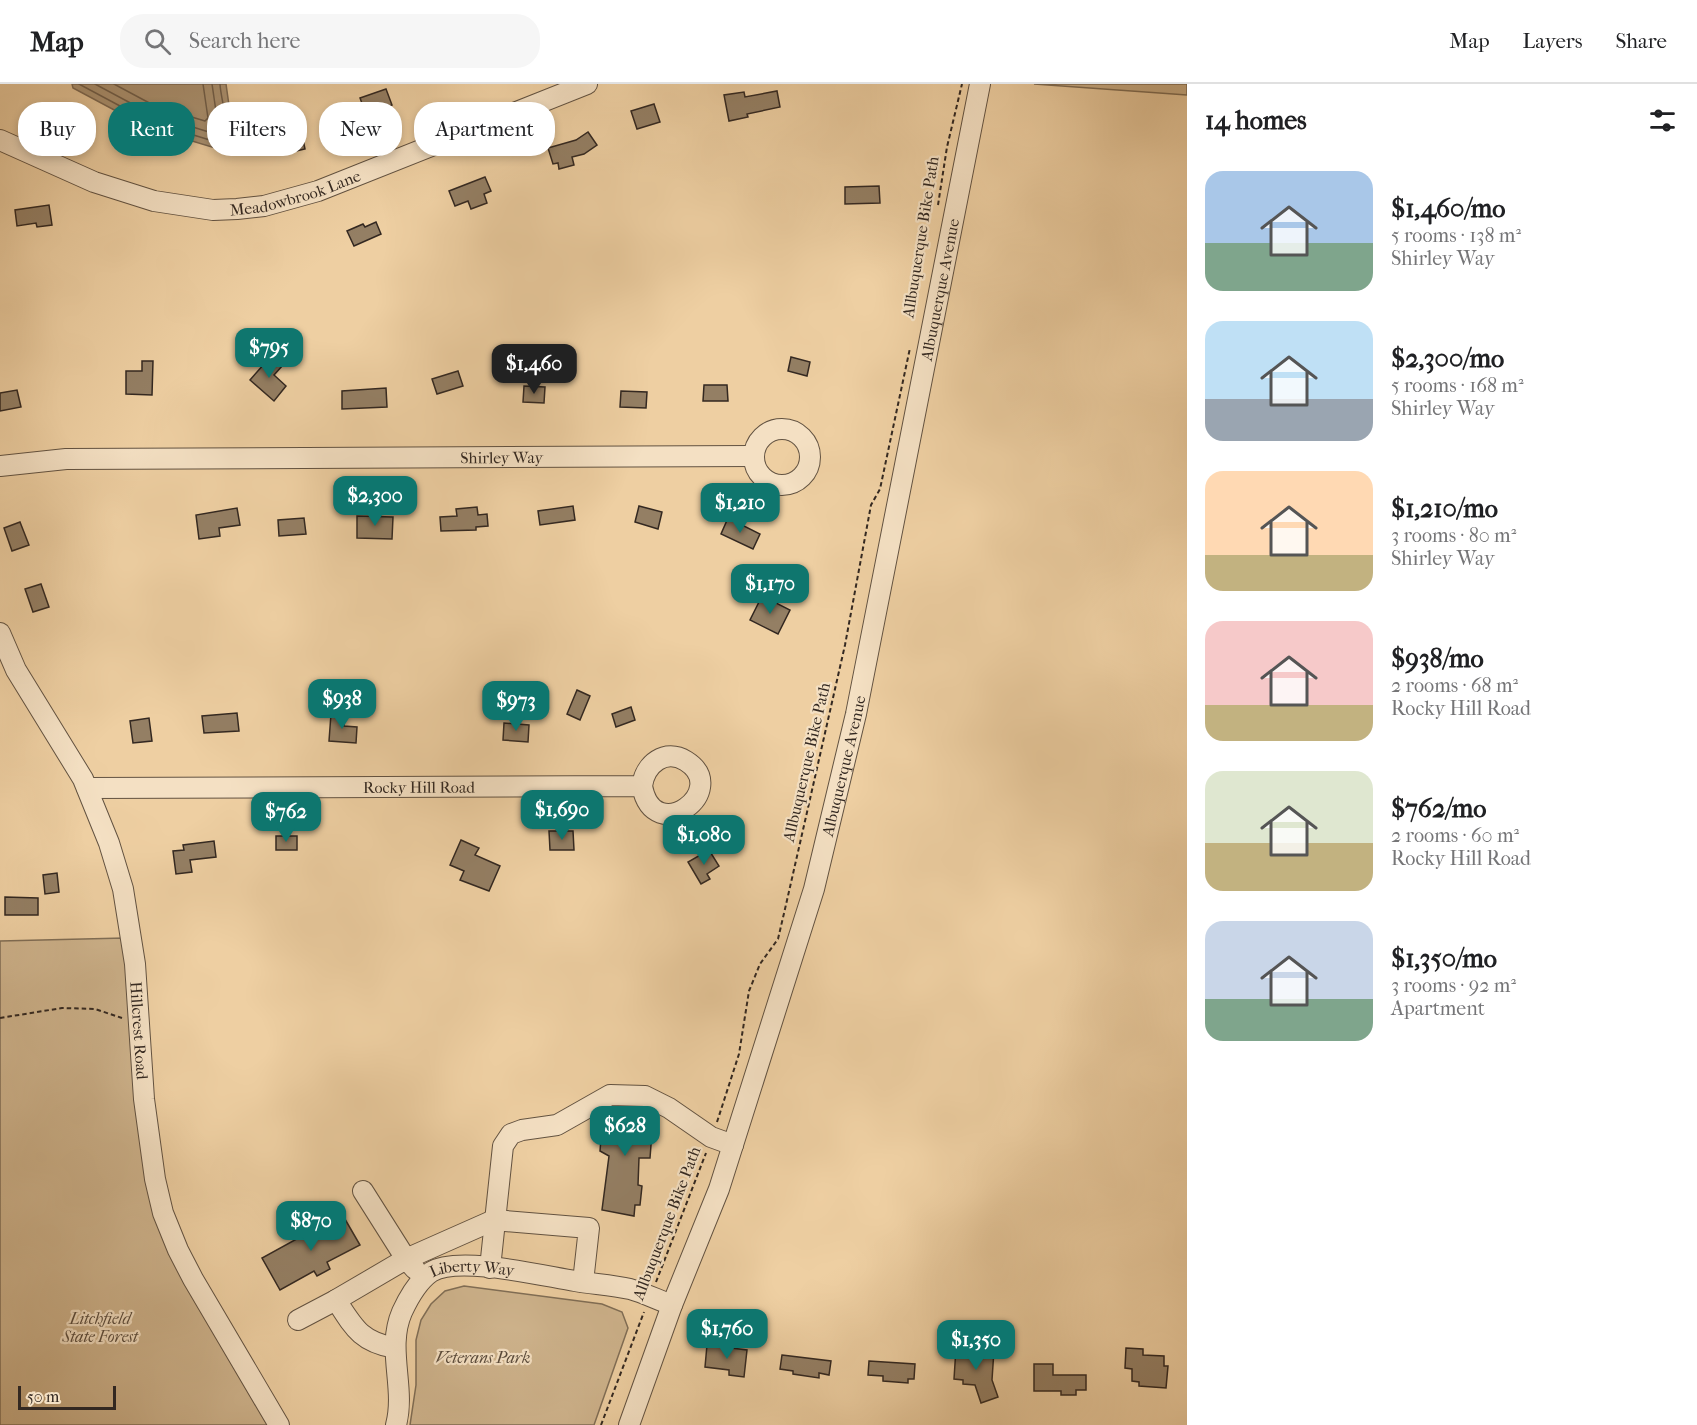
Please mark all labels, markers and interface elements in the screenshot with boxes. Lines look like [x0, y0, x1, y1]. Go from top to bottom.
search box [120, 14, 540, 68]
text: Map [30, 25, 84, 58]
icon: search [141, 25, 174, 58]
text: Search here [189, 28, 300, 54]
text: Map [1449, 29, 1490, 53]
text: Layers [1523, 29, 1582, 53]
text: Share [1615, 29, 1667, 53]
chip: Buy [18, 102, 96, 156]
chip: Rent [108, 102, 195, 156]
chip: Filters [207, 102, 307, 156]
chip: New [319, 102, 402, 156]
chip: Apartment [414, 102, 555, 156]
icon: filters [1646, 104, 1679, 137]
text: 14 homes [1205, 105, 1307, 136]
street label: Allbuquerque Bike Path [898, 155, 943, 320]
street label: Meadowbrook Lane [229, 166, 363, 220]
text: $1,460/mo [1391, 193, 1505, 224]
icon: home [1253, 195, 1325, 267]
street label: Albuquerque Avenue [917, 217, 963, 363]
text: 5 rooms · 138 m² [1391, 224, 1521, 247]
text: Shirley Way [1391, 247, 1495, 270]
pin: $795 [233, 328, 305, 379]
text: $795 [249, 336, 289, 359]
text: $2,300/mo [1391, 343, 1504, 374]
pin: $1,460 [485, 344, 583, 395]
icon: home [1253, 345, 1325, 417]
text: $1,460 [506, 352, 562, 375]
text: 5 rooms · 168 m² [1391, 374, 1524, 397]
text: Shirley Way [1391, 397, 1495, 420]
street label: Shirley Way [460, 448, 544, 467]
pin: $2,300 [326, 476, 424, 527]
pin: $1,210 [691, 483, 789, 534]
text: $2,300 [347, 484, 403, 507]
text: $1,210 [715, 491, 765, 514]
text: $1,210/mo [1391, 493, 1498, 524]
icon: home [1253, 495, 1325, 567]
text: 3 rooms · 80 m² [1391, 524, 1516, 547]
text: Shirley Way [1391, 547, 1495, 570]
pin: $1,170 [721, 564, 819, 615]
text: $1,170 [745, 572, 795, 595]
text: $938/mo [1391, 643, 1484, 674]
icon: home [1253, 645, 1325, 717]
text: 2 rooms · 68 m² [1391, 674, 1518, 697]
pin: $938 [306, 679, 378, 730]
pin: $973 [480, 681, 552, 732]
street label: Allbuquerque Bike Path [779, 681, 834, 845]
text: $938 [322, 687, 362, 710]
text: $973 [496, 689, 536, 712]
street label: Albuquerque Avenue [818, 694, 869, 839]
text: Rocky Hill Road [1391, 697, 1531, 720]
street label: Rocky Hill Road [363, 778, 475, 797]
pin: $1,690 [513, 790, 611, 841]
pin: $762 [250, 792, 322, 843]
text: $762/mo [1391, 793, 1486, 824]
icon: home [1253, 795, 1325, 867]
text: $1,690 [535, 798, 589, 821]
text: $762 [265, 800, 307, 823]
pin: $1,080 [655, 815, 753, 866]
text: $1,080 [677, 823, 731, 846]
text: 2 rooms · 60 m² [1391, 824, 1519, 847]
text: Rocky Hill Road [1391, 847, 1531, 870]
text: $1,350/mo [1391, 943, 1497, 974]
icon: home [1253, 945, 1325, 1017]
text: 3 rooms · 92 m² [1391, 974, 1516, 997]
street label: Hillcrest Road [126, 981, 152, 1081]
text: Apartment [1391, 997, 1485, 1020]
pin: $628 [589, 1106, 661, 1157]
text: $628 [604, 1114, 646, 1137]
street label: Allbuquerque Bike Path [628, 1144, 705, 1304]
pin: $870 [275, 1201, 347, 1252]
text: $870 [290, 1209, 332, 1232]
street label: Liberty Way [426, 1256, 516, 1281]
park label: Litchfield State Forest [61, 1309, 139, 1346]
pin: $1,760 [678, 1309, 776, 1360]
text: $1,760 [701, 1317, 753, 1340]
pin: $1,350 [927, 1320, 1025, 1371]
text: $1,350 [951, 1328, 1001, 1351]
park label: Veterans Park [436, 1348, 530, 1367]
scale bar [18, 1383, 116, 1410]
text: 50 m [27, 1387, 59, 1406]

